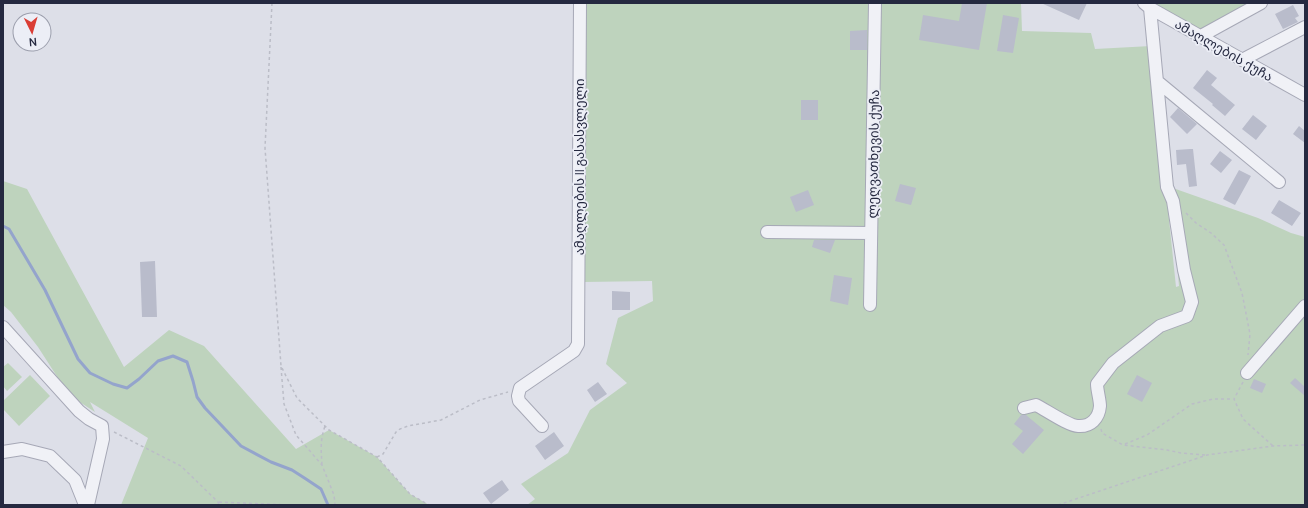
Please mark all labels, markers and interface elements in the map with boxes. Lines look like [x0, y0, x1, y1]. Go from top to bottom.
north arrow [12, 12, 52, 52]
street label: ამაღლების ქუჩა [1172, 15, 1276, 85]
text: N [28, 35, 38, 50]
street label: ამაღლების II გასასვლელი [570, 79, 588, 255]
street label: ლეღვათხევის ქუჩა [863, 89, 883, 219]

